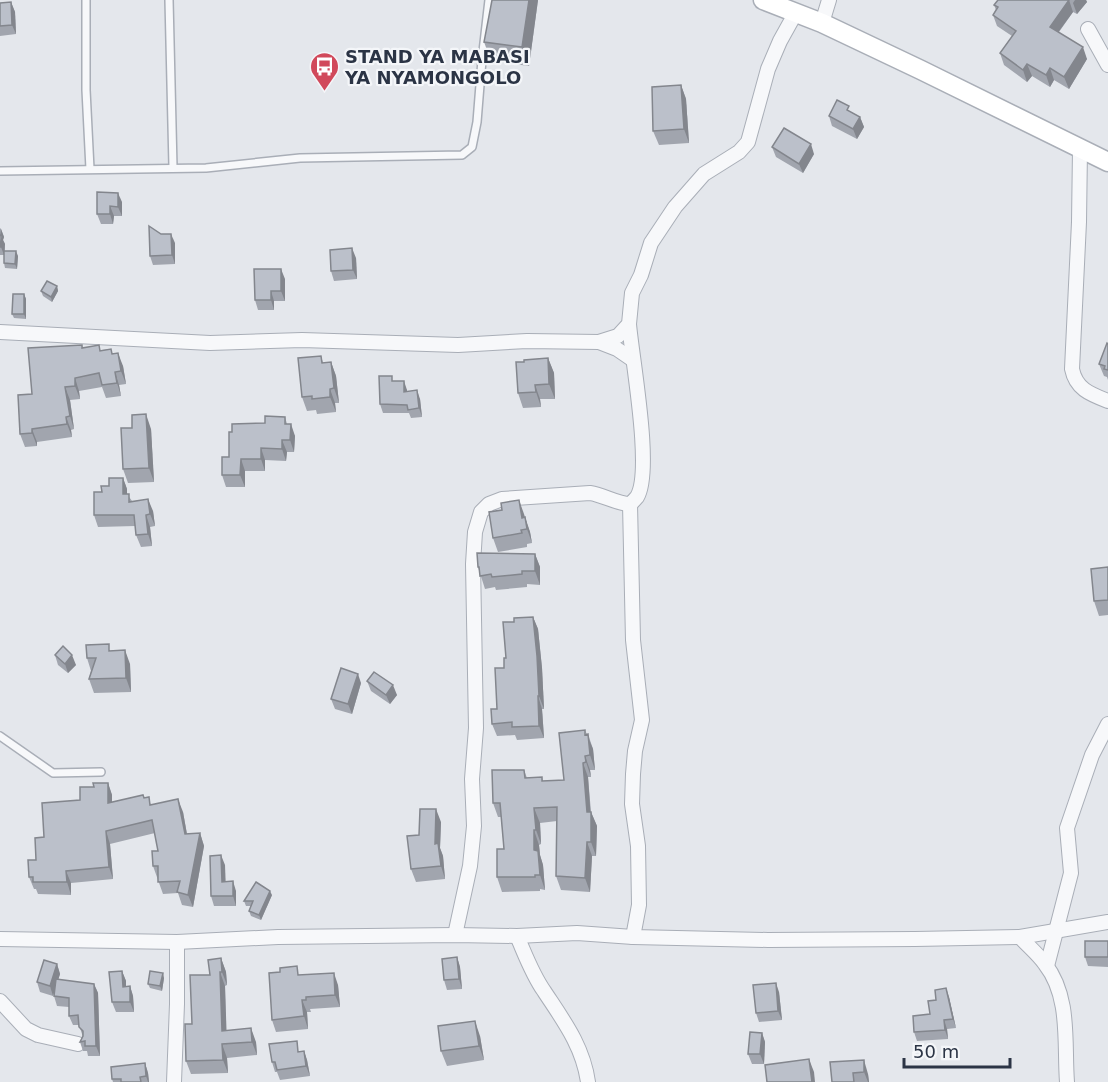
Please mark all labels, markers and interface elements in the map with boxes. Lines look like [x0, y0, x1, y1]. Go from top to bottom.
place label: STAND YA MABASI YA NYAMONGOLO [344, 46, 530, 88]
bus stop icon: STAND YA MABASI YA NYAMONGOLO [308, 50, 340, 92]
scale bar [904, 1031, 1010, 1069]
text: 50 m [913, 1041, 959, 1062]

